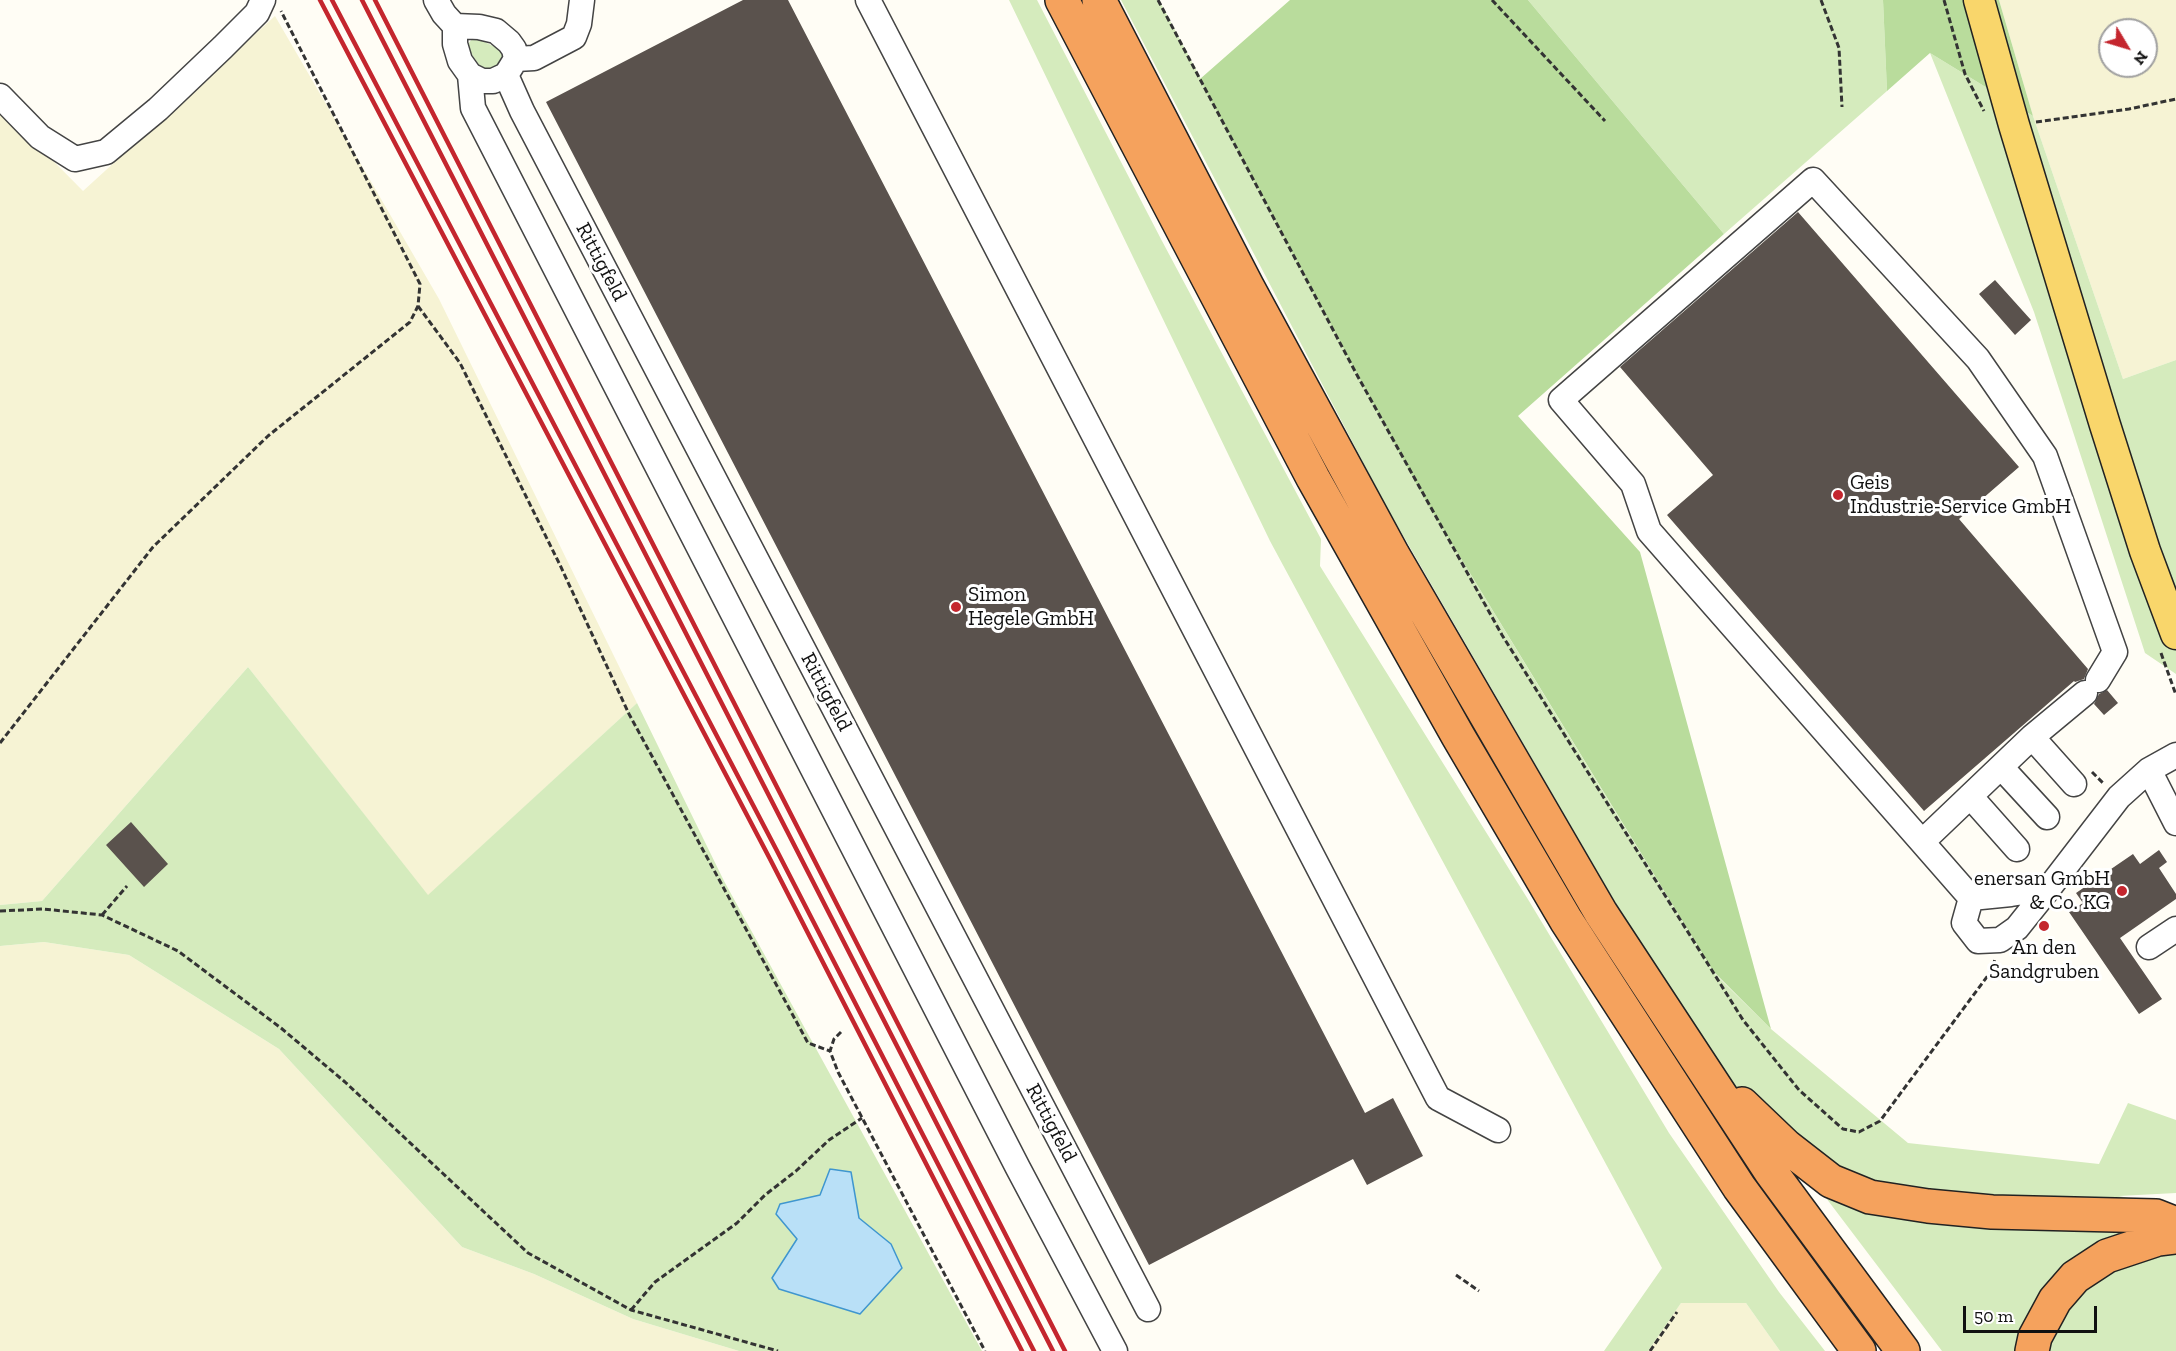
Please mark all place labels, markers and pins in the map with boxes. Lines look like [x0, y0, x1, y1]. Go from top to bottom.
place label: Geis Industrie-Service GmbH [1850, 470, 2071, 520]
marker: Geis Industrie-Service GmbH [1831, 488, 1845, 502]
place label: Simon Hegele GmbH [968, 582, 1094, 632]
marker: Simon Hegele GmbH [949, 600, 963, 614]
place label: enersan GmbH & Co. KG [1974, 866, 2110, 916]
marker: enersan GmbH & Co. KG [2115, 884, 2129, 898]
marker: An den Sandgruben [2037, 919, 2051, 933]
place label: An den Sandgruben [1989, 935, 2099, 985]

